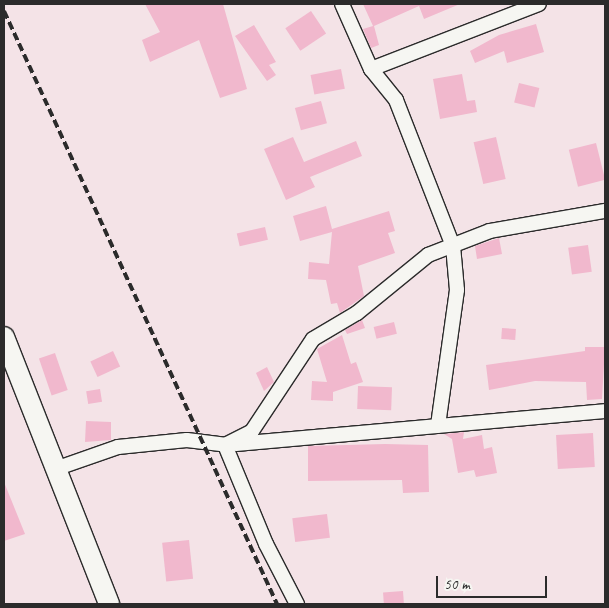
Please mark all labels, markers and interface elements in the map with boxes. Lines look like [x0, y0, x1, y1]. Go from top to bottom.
scale bar [439, 566, 550, 598]
text: 50 m [444, 575, 470, 594]

